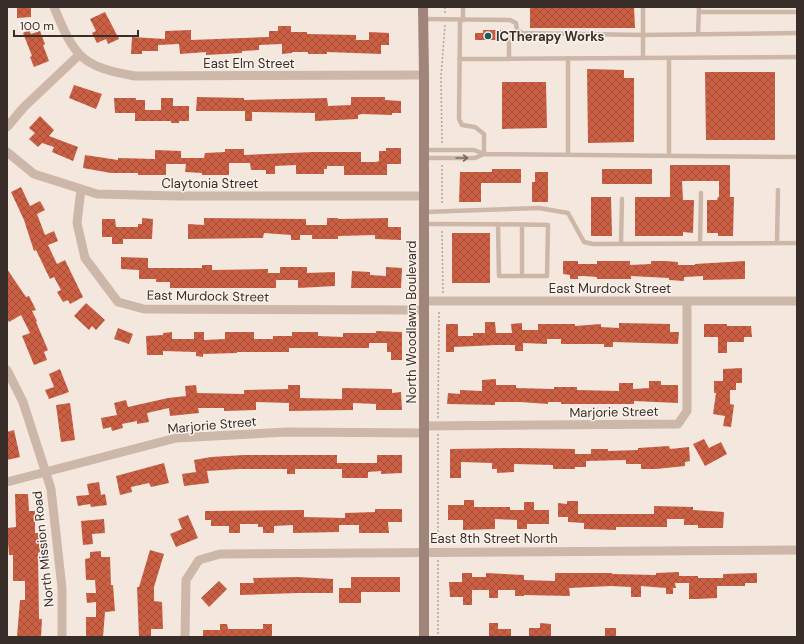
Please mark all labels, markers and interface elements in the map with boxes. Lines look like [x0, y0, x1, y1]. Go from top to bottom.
scale bar [14, 12, 138, 38]
text: 100 m [20, 18, 54, 34]
place label: ICTherapy Works [496, 28, 604, 45]
marker: ICTherapy Works [483, 31, 493, 41]
street label: East Elm Street [203, 55, 295, 72]
one-way arrow [455, 154, 468, 162]
street label: Claytonia Street [162, 175, 258, 192]
street label: North Woodlawn Boulevard [403, 240, 420, 404]
street label: East Murdock Street [549, 280, 671, 297]
street label: East Murdock Street [147, 286, 269, 306]
street label: Marjorie Street [569, 403, 659, 421]
street label: Marjorie Street [167, 413, 257, 437]
street label: North Mission Road [28, 490, 58, 608]
street label: East 8th Street North [430, 530, 558, 547]

